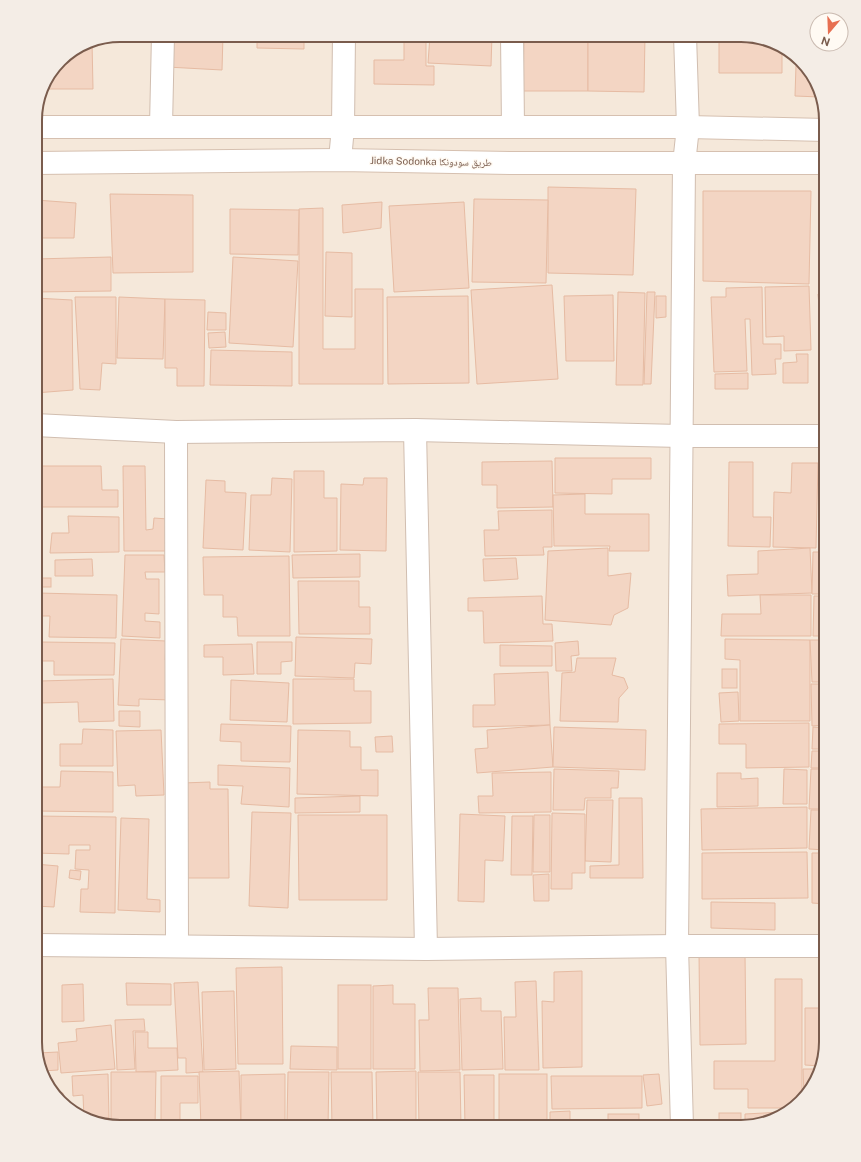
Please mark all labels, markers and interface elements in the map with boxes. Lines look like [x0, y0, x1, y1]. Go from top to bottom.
north arrow [809, 12, 849, 52]
text: N [820, 34, 832, 49]
street label: Jidka Sodonka طريق سودونكا [370, 154, 492, 169]

